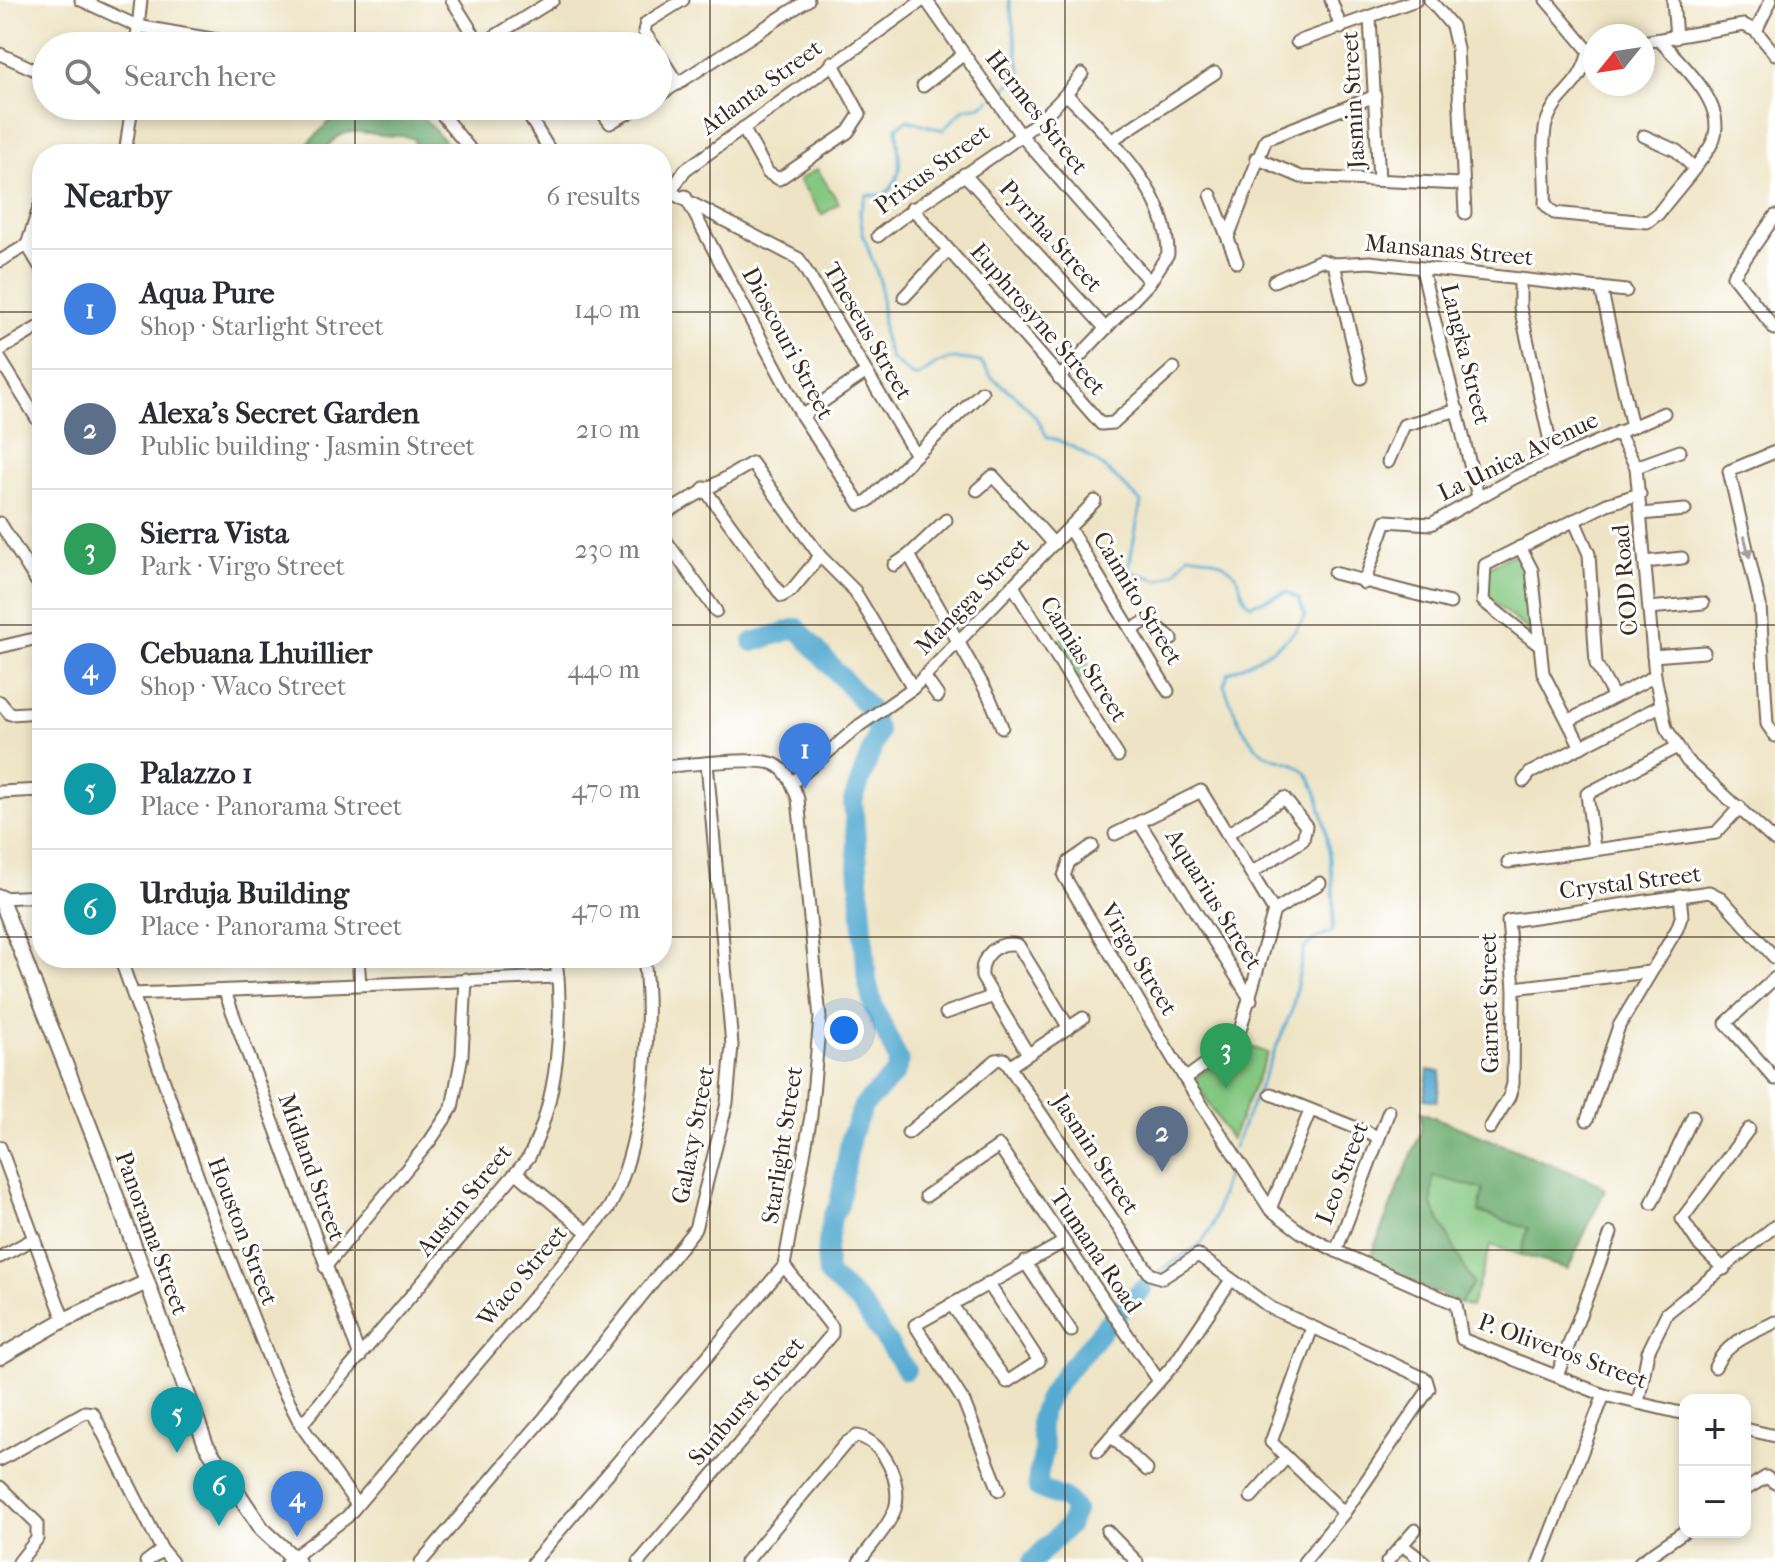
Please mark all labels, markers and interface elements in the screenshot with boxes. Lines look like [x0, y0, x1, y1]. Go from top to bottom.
north arrow [1583, 24, 1655, 96]
street label: Jasmin Street [1335, 30, 1371, 172]
search box [32, 32, 672, 120]
street label: Atlanta Street [694, 33, 828, 141]
street label: Hermes Street [980, 44, 1094, 180]
icon: search [60, 54, 104, 98]
text: Search here [124, 59, 276, 94]
street label: Prixus Street [869, 118, 995, 220]
street label: Pyrrha Street [994, 174, 1109, 298]
text: Nearby [64, 176, 171, 216]
text: 6 results [546, 181, 640, 212]
street label: Mansanas Street [1363, 229, 1535, 271]
street label: Euphrosyne Street [964, 237, 1112, 401]
street label: Theseus Street [818, 258, 919, 405]
street label: Dioscouri Street [736, 262, 840, 424]
text: Aqua Pure [140, 276, 275, 311]
street label: Langka Street [1435, 281, 1497, 428]
text: 1 [85, 294, 95, 325]
text: 140 m [574, 294, 640, 325]
text: Shop · Starlight Street [140, 311, 384, 342]
text: Alexa's Secret Garden [140, 396, 419, 431]
street label: La Unica Avenue [1433, 405, 1603, 507]
text: 2 [83, 414, 97, 445]
text: 210 m [576, 414, 640, 445]
text: Public building · Jasmin Street [140, 431, 475, 462]
text: Sierra Vista [140, 516, 289, 551]
street label: COD Road [1606, 522, 1644, 637]
street label: Caimito Street [1087, 526, 1189, 670]
street label: Mangga Street [909, 531, 1035, 660]
text: 3 [85, 534, 95, 565]
text: 230 m [574, 534, 640, 565]
one-way arrow [1741, 534, 1754, 559]
text: Park · Virgo Street [140, 551, 345, 582]
street label: Camias Street [1034, 591, 1134, 727]
text: Cebuana Lhuillier [140, 636, 372, 671]
text: 4 [82, 654, 98, 685]
text: 440 m [568, 654, 640, 685]
text: Shop · Waco Street [140, 671, 346, 702]
pin: 1 [779, 723, 831, 789]
text: Palazzo 1 [140, 756, 253, 791]
text: 5 [84, 774, 96, 805]
text: 470 m [571, 774, 640, 805]
text: Place · Panorama Street [140, 791, 402, 822]
street label: Aquarius Street [1159, 823, 1269, 975]
street label: Crystal Street [1558, 859, 1703, 905]
text: Urduja Building [140, 876, 349, 911]
text: 6 [83, 894, 97, 925]
text: 470 m [571, 894, 640, 925]
street label: Virgo Street [1094, 897, 1184, 1021]
text: Place · Panorama Street [140, 911, 402, 942]
street label: Garnet Street [1474, 932, 1504, 1074]
your location [824, 1010, 864, 1050]
pin: 3 [1200, 1023, 1252, 1089]
street label: Galaxy Street [666, 1063, 720, 1206]
street label: Starlight Street [756, 1064, 808, 1226]
street label: Jasmin Street [1046, 1087, 1146, 1220]
street label: Midland Street [272, 1089, 352, 1245]
pin: 2 [1136, 1106, 1188, 1172]
street label: Leo Street [1310, 1118, 1374, 1228]
street label: Austin Street [410, 1138, 518, 1262]
street label: Panorama Street [109, 1147, 195, 1319]
street label: Houston Street [202, 1153, 284, 1309]
street label: Tumana Road [1044, 1184, 1148, 1319]
street label: Waco Street [471, 1219, 573, 1333]
street label: P. Oliveros Street [1475, 1307, 1652, 1395]
street label: Sunburst Street [682, 1330, 810, 1471]
pin: 5 [151, 1387, 203, 1453]
map controls [1679, 1394, 1751, 1538]
button: + [1679, 1394, 1751, 1466]
pin: 6 [193, 1460, 245, 1526]
button: − [1679, 1466, 1751, 1538]
pin: 4 [271, 1471, 323, 1537]

